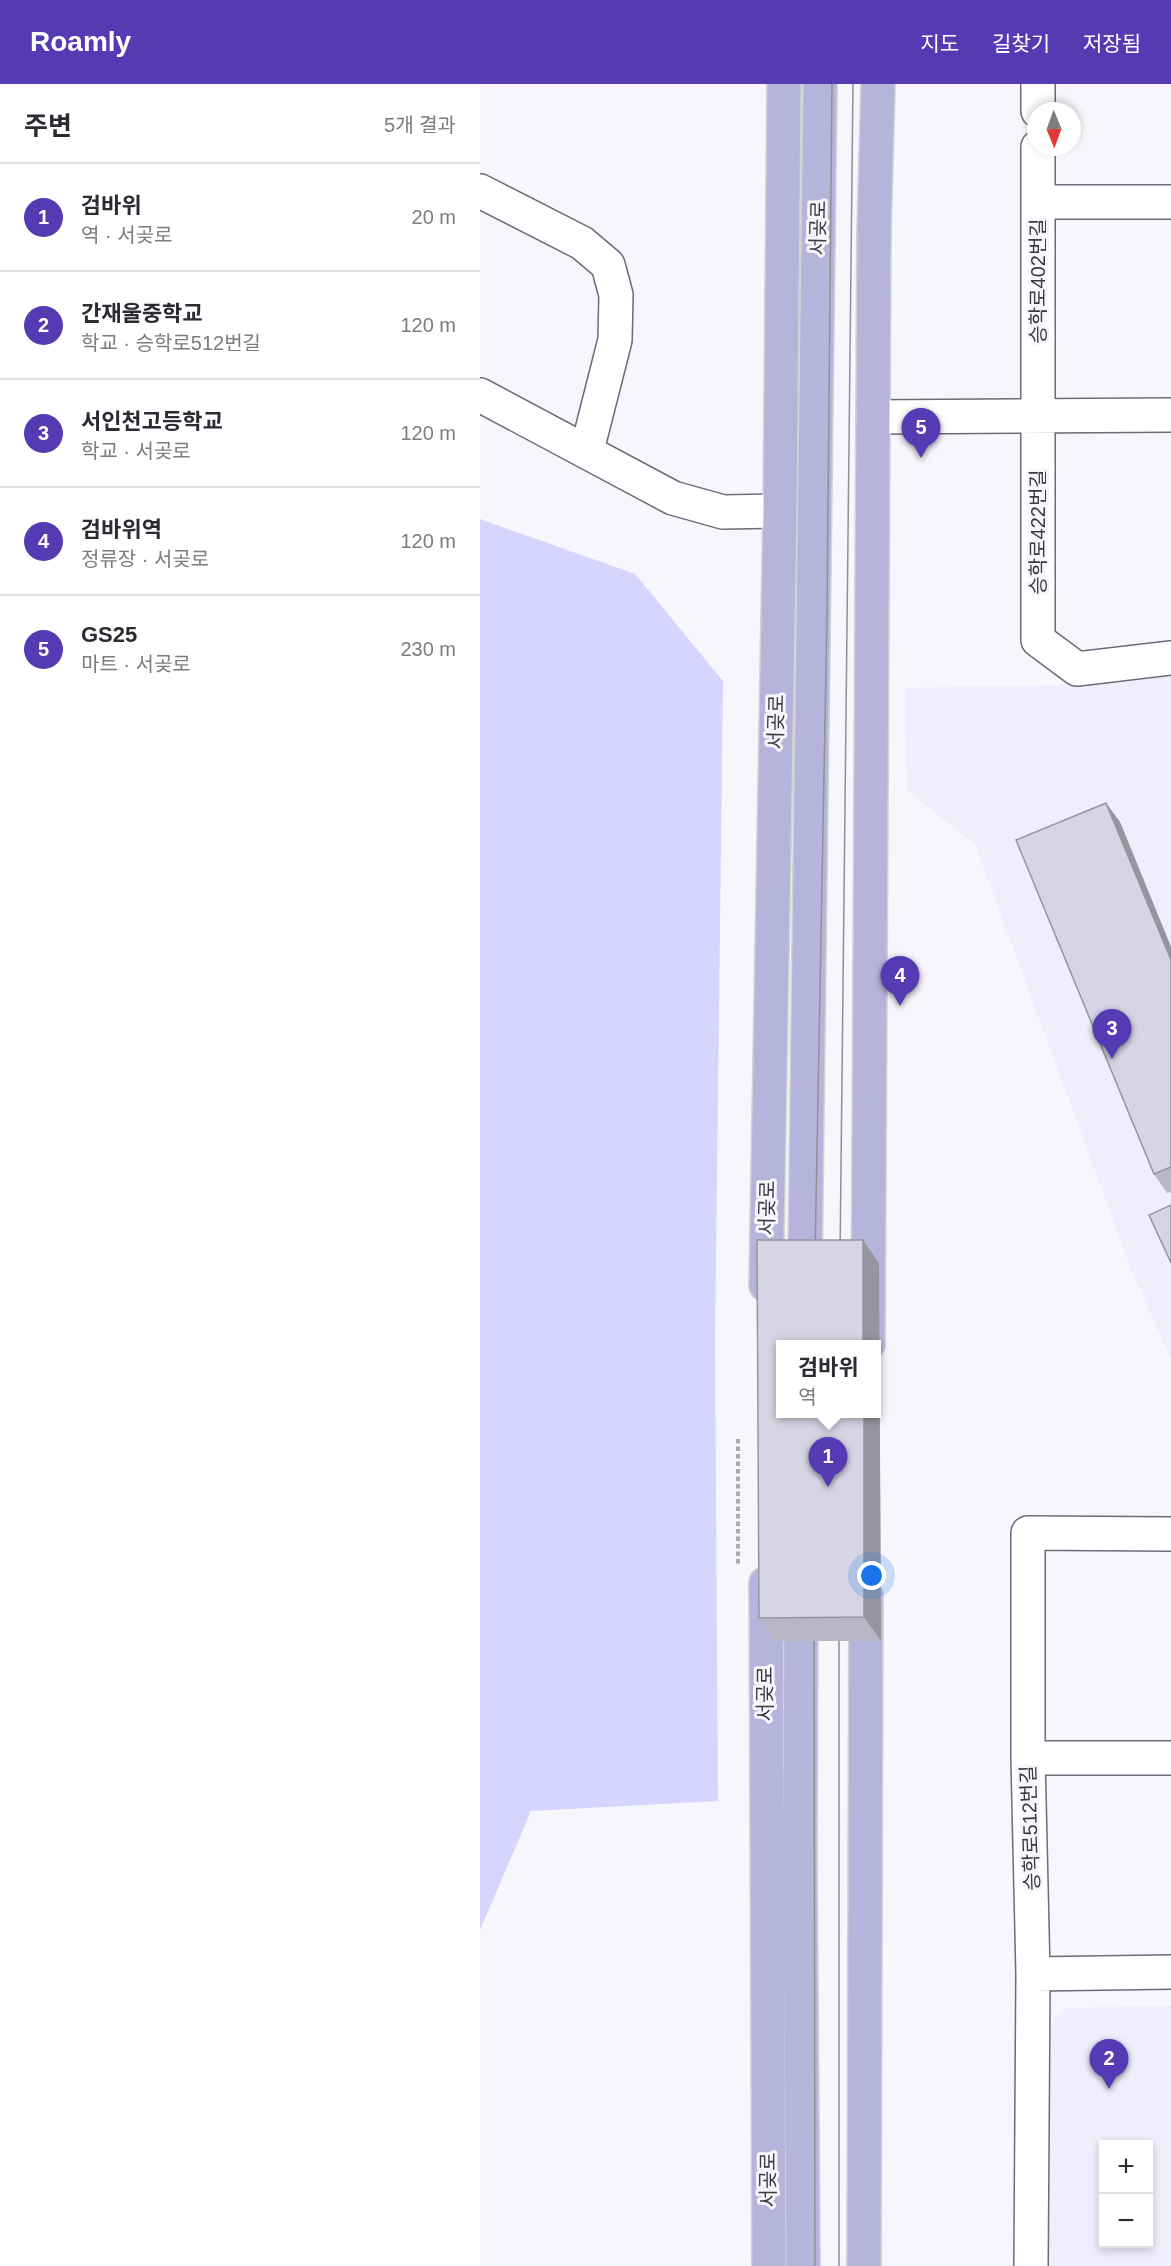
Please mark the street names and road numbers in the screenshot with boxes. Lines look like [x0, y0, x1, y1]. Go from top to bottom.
street label: 서곶로 [807, 200, 829, 256]
street label: 승학로402번길 [1027, 218, 1049, 344]
street label: 승학로422번길 [1027, 469, 1049, 595]
street label: 서곶로 [765, 694, 787, 750]
street label: 서곶로 [756, 1180, 778, 1236]
street label: 서곶로 [754, 1666, 776, 1722]
street label: 승학로512번길 [1017, 1765, 1043, 1891]
street label: 서곶로 [757, 2152, 779, 2208]

